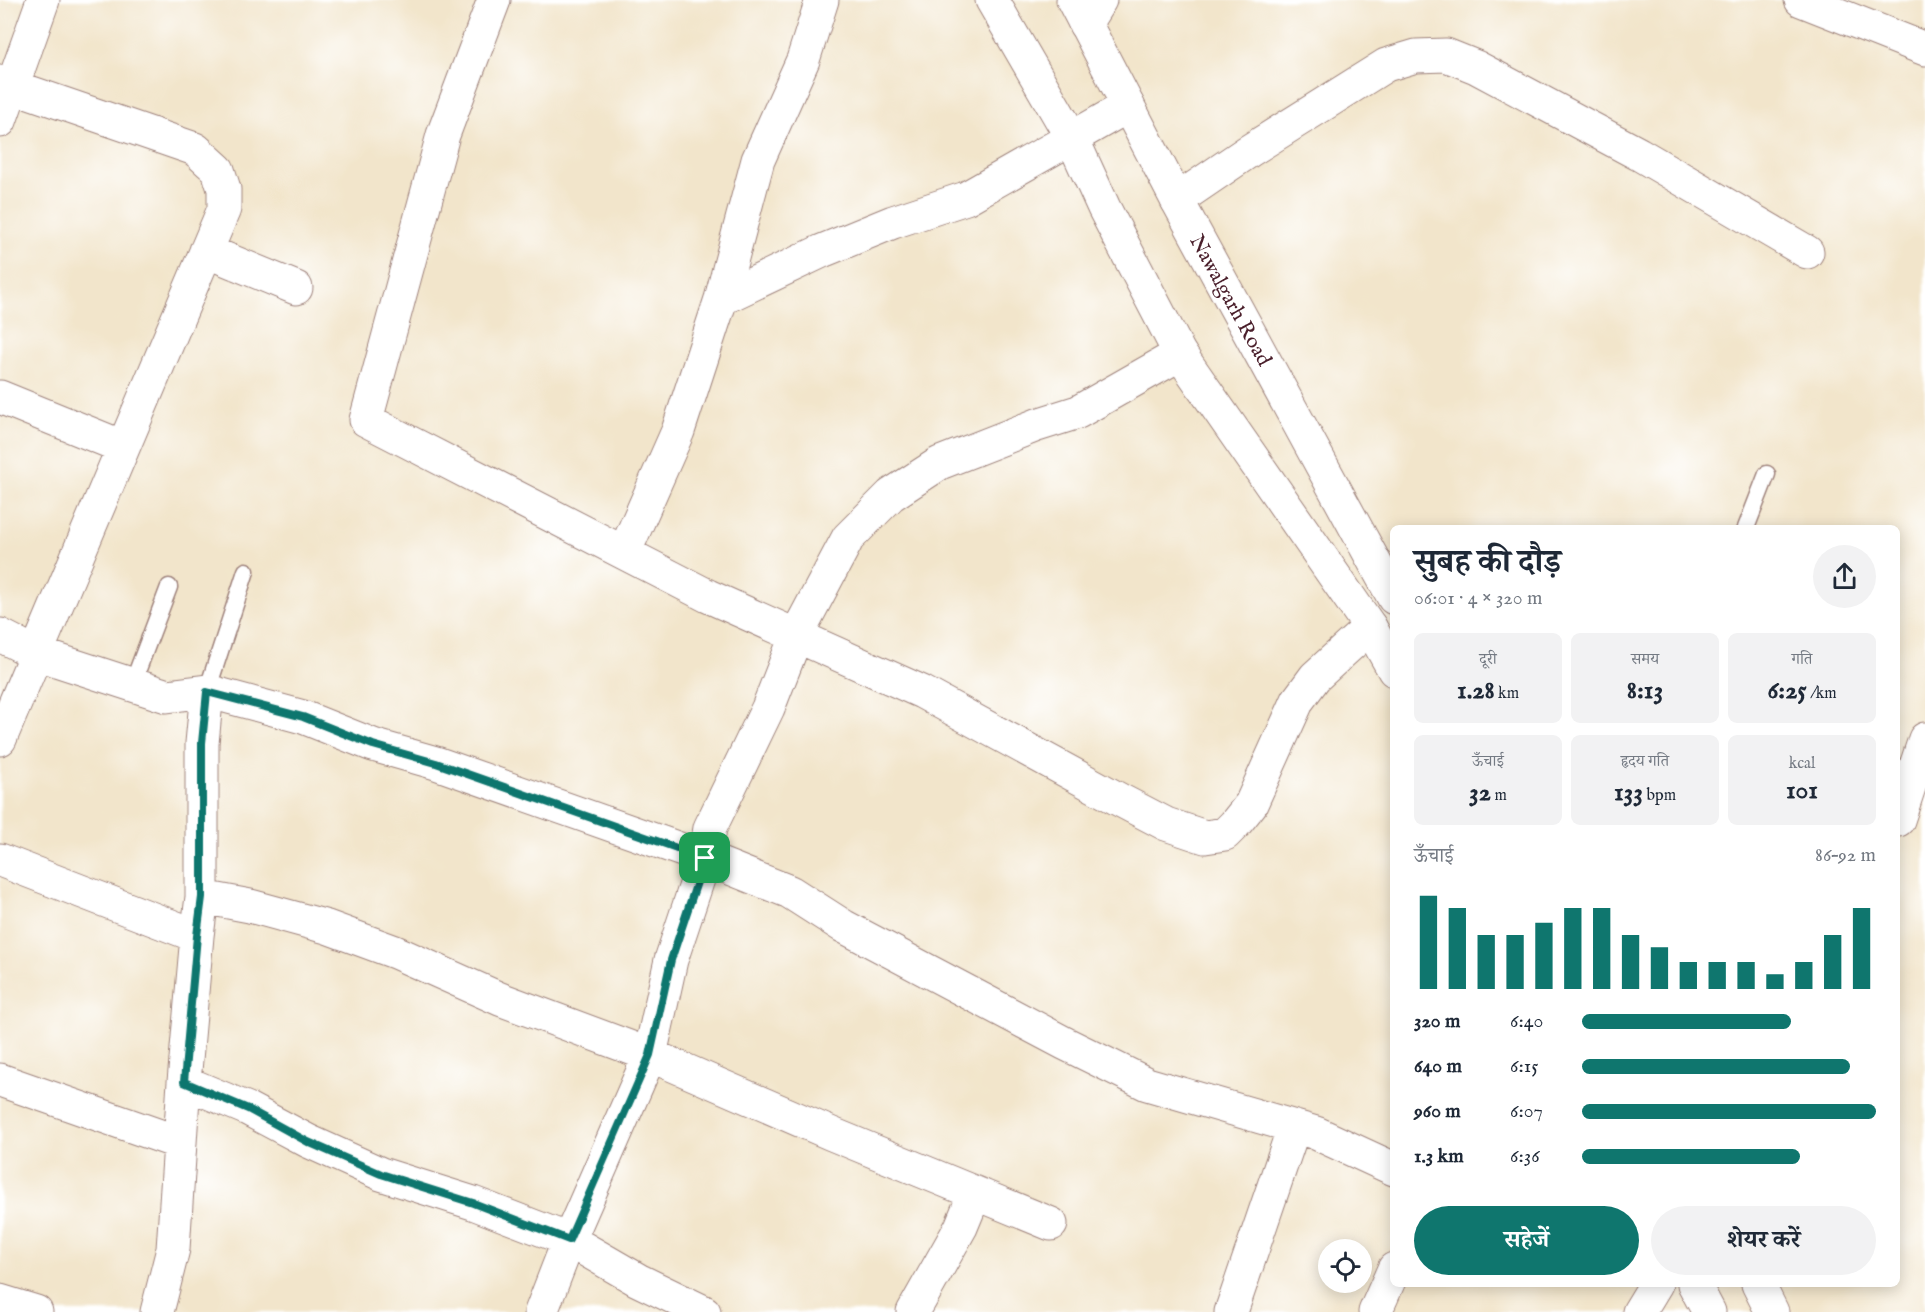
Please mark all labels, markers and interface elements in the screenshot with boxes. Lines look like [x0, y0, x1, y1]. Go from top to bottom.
street label: Nawalgarh Road [1182, 230, 1277, 372]
text: सुबह की दौड़ [1414, 542, 1561, 584]
button: share [1813, 545, 1876, 608]
text: 06:01 · 4 × 320 m [1414, 586, 1542, 611]
text: दूरी [1479, 650, 1497, 670]
text: समय [1631, 650, 1659, 670]
text: गति [1792, 650, 1812, 670]
text: 1.28 [1457, 674, 1495, 707]
text: 8:13 [1627, 674, 1663, 707]
text: 6:25 [1767, 674, 1807, 707]
text: km [1495, 684, 1519, 704]
text: /km [1807, 684, 1837, 704]
text: ऊँचाई [1472, 752, 1504, 772]
text: हृदय गति [1621, 752, 1669, 772]
text: kcal [1789, 754, 1815, 774]
text: 101 [1786, 774, 1818, 807]
text: 32 [1469, 776, 1491, 809]
text: 133 [1614, 776, 1643, 809]
text: m [1491, 786, 1507, 806]
text: bpm [1643, 786, 1676, 806]
pin [679, 832, 730, 883]
icon: arrive [688, 841, 721, 874]
text: 86–92 m [1815, 843, 1876, 868]
text: ऊँचाई [1414, 844, 1453, 869]
text: 320 m [1414, 1009, 1461, 1034]
text: 6:40 [1510, 1009, 1543, 1034]
text: 640 m [1414, 1054, 1462, 1079]
text: 6:15 [1510, 1054, 1538, 1079]
text: 960 m [1414, 1099, 1461, 1124]
text: 6:07 [1510, 1099, 1543, 1124]
text: 1.3 km [1414, 1144, 1464, 1169]
text: 6:36 [1510, 1144, 1540, 1169]
button: सहेजें [1414, 1206, 1639, 1275]
button: शेयर करें [1651, 1206, 1876, 1275]
map controls [1318, 1239, 1372, 1293]
button: locate [1318, 1239, 1372, 1293]

